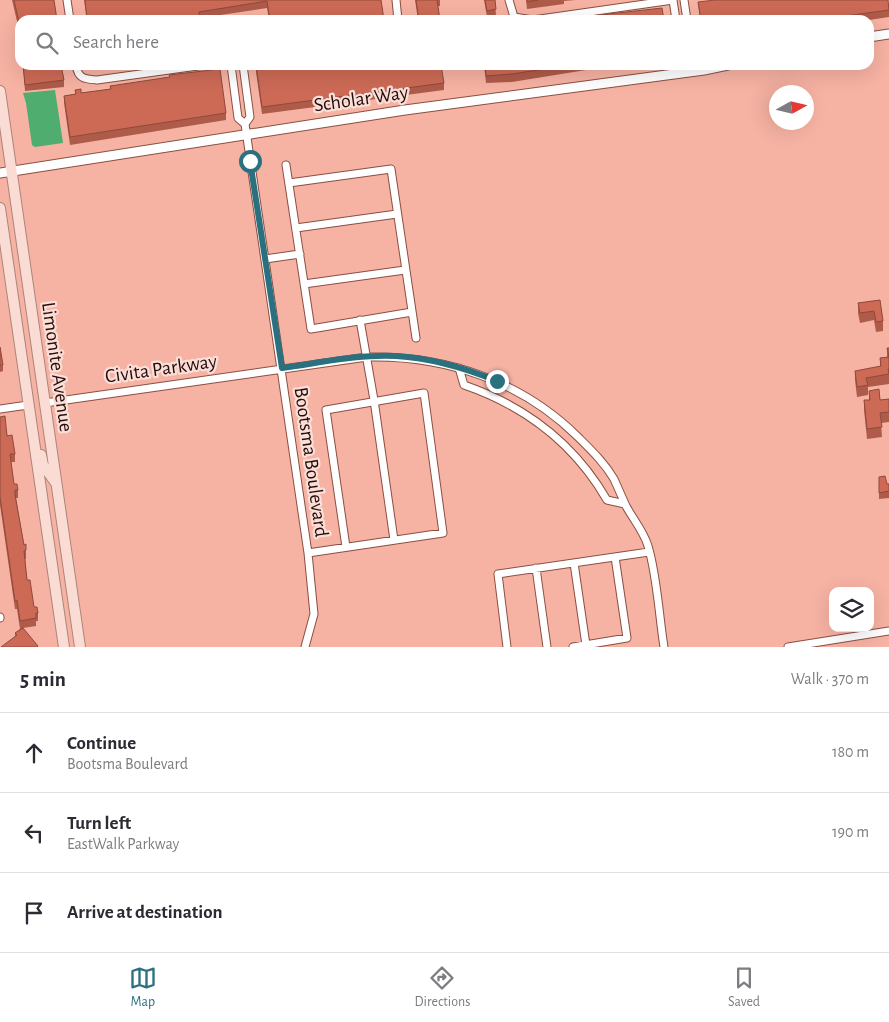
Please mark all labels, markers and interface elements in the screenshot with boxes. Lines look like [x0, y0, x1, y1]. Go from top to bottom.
search box [15, 15, 874, 70]
icon: search [33, 29, 61, 57]
text: Search here [73, 33, 159, 52]
street label: Scholar Way [313, 82, 410, 116]
north arrow [769, 85, 814, 130]
route start [239, 150, 262, 173]
street label: Limonite Avenue [38, 301, 76, 433]
street label: Civita Parkway [104, 351, 219, 387]
route end [486, 370, 509, 393]
street label: Bootsma Boulevard [291, 386, 331, 538]
map controls [829, 587, 874, 632]
button: layers [829, 587, 874, 632]
text: 5 min [20, 669, 66, 690]
text: Walk · 370 m [791, 671, 869, 687]
text: Continue [67, 734, 136, 753]
icon: ahead [20, 739, 48, 767]
text: 180 m [832, 744, 869, 760]
text: Bootsma Boulevard [67, 756, 188, 772]
text: Turn left [67, 814, 131, 833]
icon: left [20, 819, 48, 847]
text: 190 m [832, 824, 869, 840]
text: EastWalk Parkway [67, 836, 179, 852]
icon: arrive [20, 899, 48, 927]
text: Arrive at destination [67, 903, 223, 922]
tab: Map [129, 964, 157, 1011]
tab: Directions [415, 964, 470, 1011]
tab: Saved [728, 964, 760, 1011]

